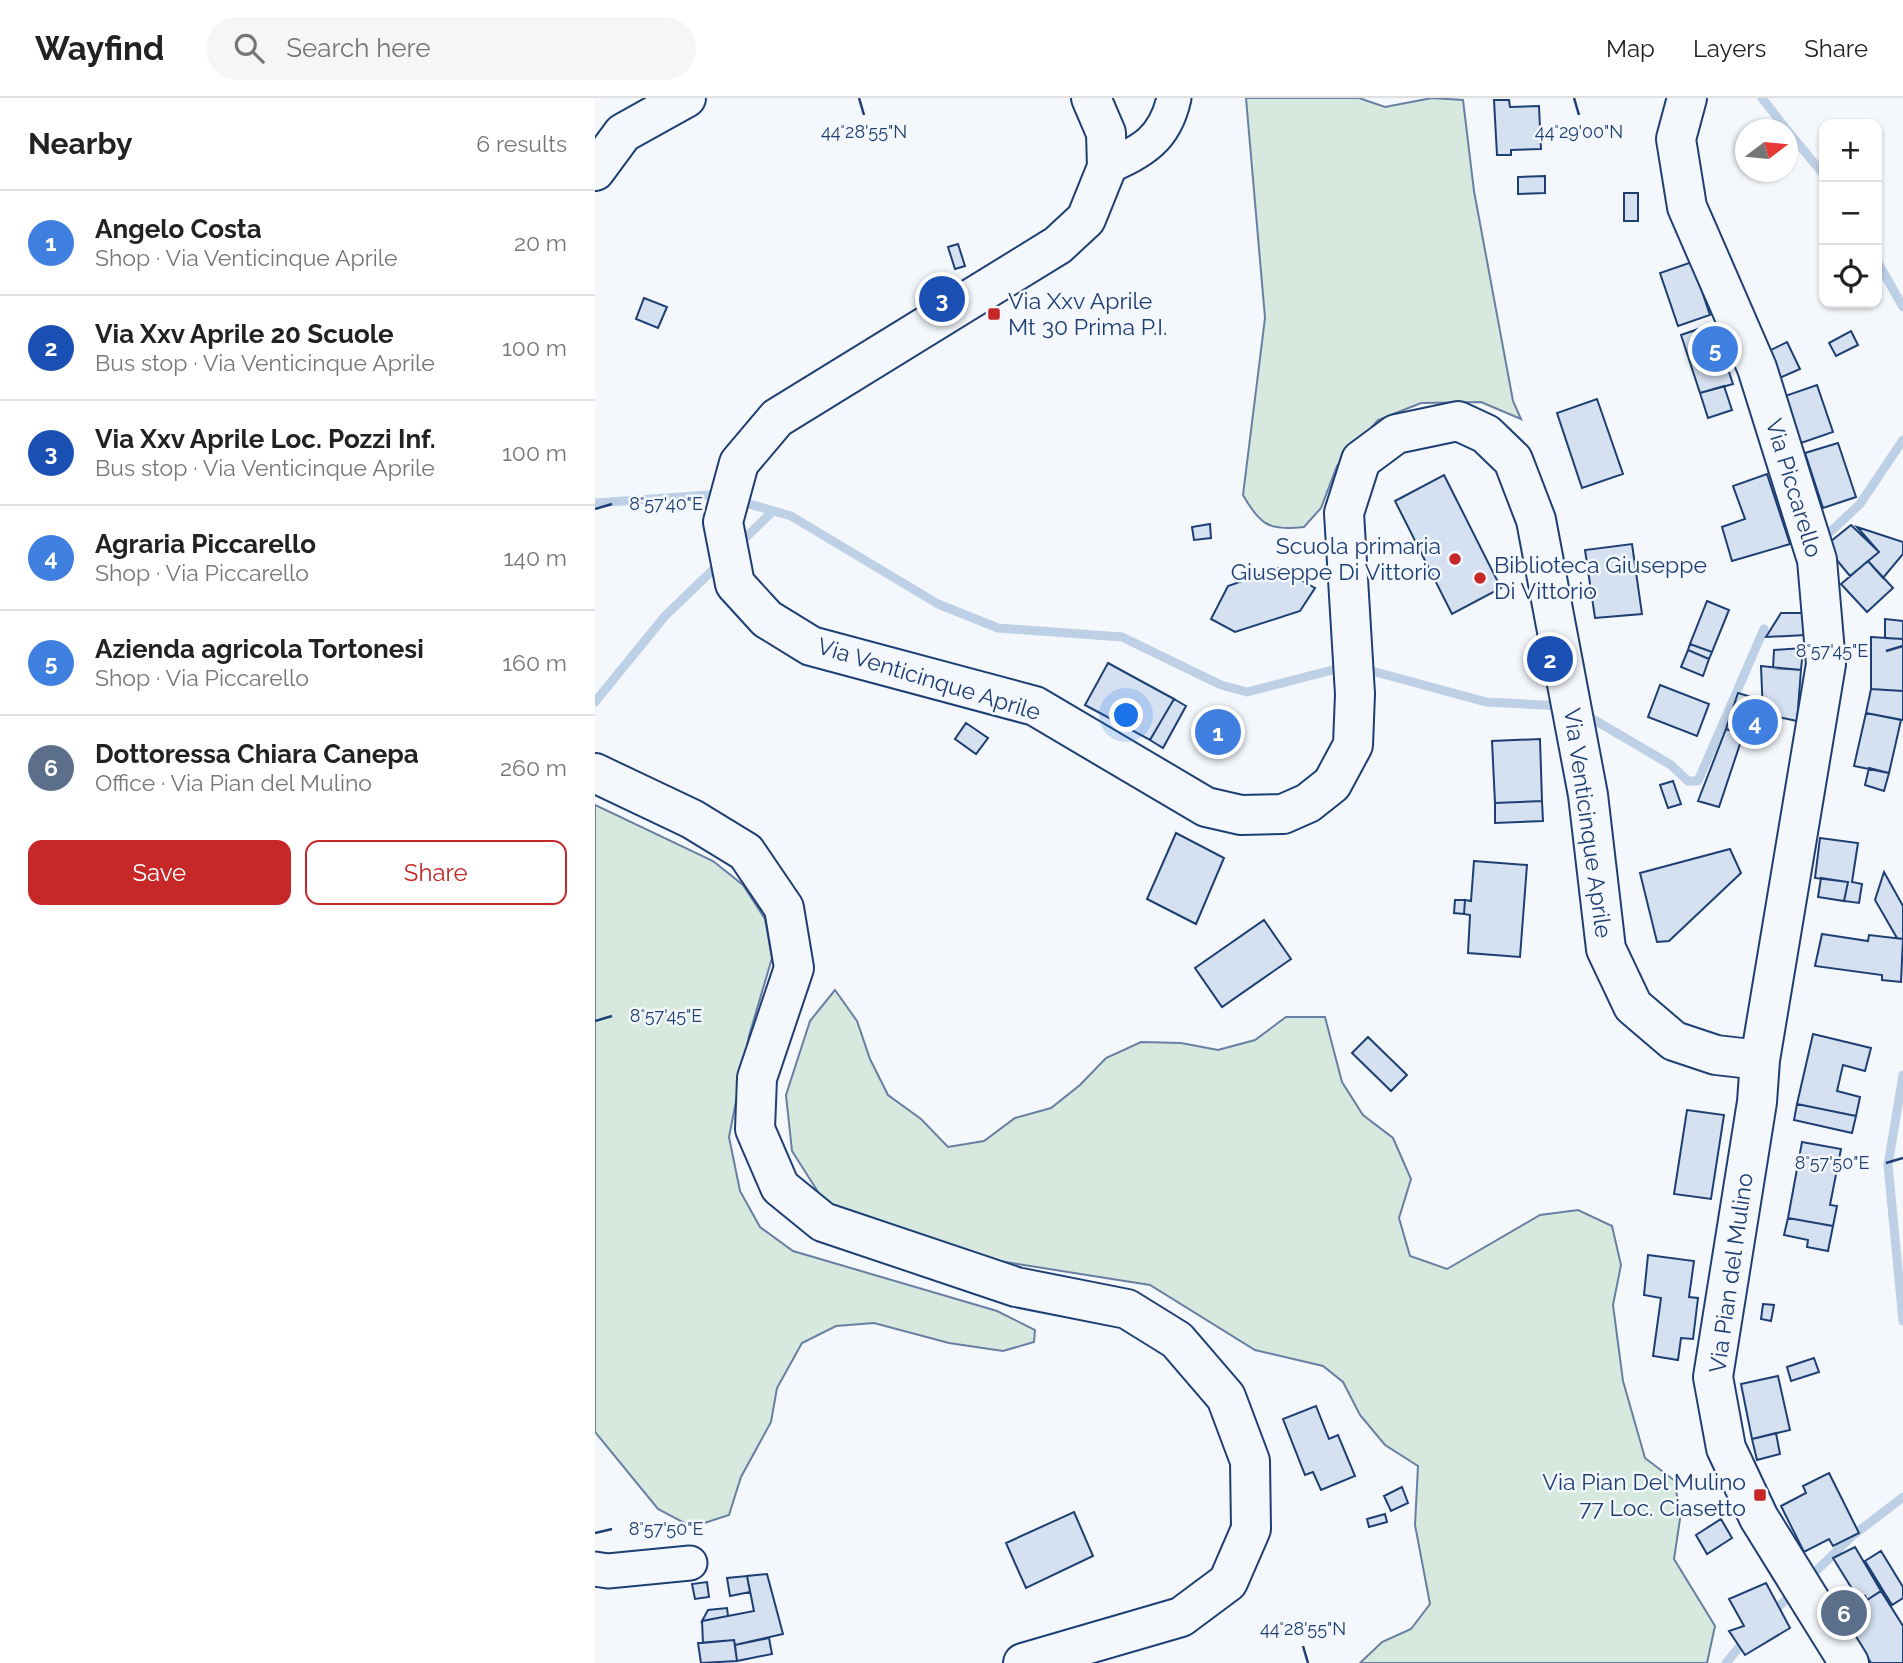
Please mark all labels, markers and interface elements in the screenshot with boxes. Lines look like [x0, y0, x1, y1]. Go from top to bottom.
search box [206, 17, 696, 80]
text: Wayfind [35, 29, 164, 68]
icon: search [230, 29, 268, 67]
text: Search here [286, 33, 431, 63]
text: Map [1606, 34, 1655, 63]
text: Layers [1693, 34, 1766, 63]
text: Share [1804, 34, 1868, 63]
north arrow [1735, 119, 1798, 182]
map controls [1819, 119, 1882, 308]
button: + [1819, 119, 1882, 182]
text: 44°28'55"N [821, 121, 907, 142]
text: 44°29'00"N [1535, 121, 1623, 142]
text: Nearby [28, 126, 132, 161]
text: 6 results [476, 130, 567, 157]
button: − [1819, 182, 1882, 245]
text: Angelo Costa [95, 214, 262, 244]
text: 1 [45, 229, 57, 256]
text: 20 m [514, 229, 567, 256]
text: Shop · Via Venticinque Aprile [95, 244, 398, 271]
button: locate [1819, 245, 1882, 308]
pin: 3 [919, 273, 965, 325]
place label: Via Xxv Aprile Mt 30 Prima P.I. [1008, 287, 1167, 340]
marker: Via Xxv Aprile Mt 30 Prima P.I. [986, 306, 1002, 322]
text: Via Xxv Aprile 20 Scuole [95, 319, 394, 349]
pin: 5 [1692, 323, 1738, 375]
text: 2 [45, 334, 57, 361]
text: 100 m [502, 334, 567, 361]
text: Bus stop · Via Venticinque Aprile [95, 349, 435, 376]
street label: Via Piccarello [1761, 415, 1828, 560]
text: Via Xxv Aprile Loc. Pozzi Inf. [95, 424, 436, 454]
text: 3 [45, 439, 57, 466]
text: 100 m [502, 439, 567, 466]
text: Bus stop · Via Venticinque Aprile [95, 454, 435, 481]
text: 8°57'40"E [629, 493, 703, 514]
text: Agraria Piccarello [95, 529, 316, 559]
place label: Scuola primaria Giuseppe Di Vittorio [1231, 532, 1441, 585]
text: 4 [44, 544, 58, 571]
text: 140 m [504, 544, 567, 571]
marker: Scuola primaria Giuseppe Di Vittorio [1447, 551, 1463, 567]
place label: Biblioteca Giuseppe Di Vittorio [1494, 551, 1707, 604]
text: Shop · Via Piccarello [95, 559, 309, 586]
marker: Biblioteca Giuseppe Di Vittorio [1472, 570, 1488, 586]
street label: Via Venticinque Aprile [814, 632, 1044, 725]
pin: 2 [1527, 633, 1573, 685]
text: Azienda agricola Tortonesi [95, 634, 424, 664]
text: 8°57'45"E [1796, 640, 1868, 661]
text: 5 [45, 649, 57, 676]
text: 160 m [502, 649, 567, 676]
text: Shop · Via Piccarello [95, 664, 309, 691]
pin: 4 [1732, 696, 1778, 748]
your location [1109, 698, 1143, 732]
pin: 1 [1195, 706, 1241, 758]
street label: Via Venticinque Aprile [1559, 706, 1618, 940]
text: Dottoressa Chiara Canepa [95, 739, 419, 769]
text: 6 [44, 754, 58, 781]
text: 260 m [500, 754, 567, 781]
text: Office · Via Pian del Mulino [95, 769, 372, 796]
button: Save [28, 840, 291, 905]
button: Share [305, 840, 567, 905]
text: 8°57'45"E [630, 1005, 702, 1026]
text: 8°57'50"E [1795, 1152, 1869, 1173]
street label: Via Pian del Mulino [1703, 1171, 1758, 1375]
place label: Via Pian Del Mulino 77 Loc. Ciasetto [1542, 1468, 1746, 1521]
marker: Via Pian Del Mulino 77 Loc. Ciasetto [1752, 1487, 1768, 1503]
text: 8°57'50"E [629, 1518, 703, 1539]
pin: 6 [1821, 1587, 1867, 1639]
text: 44°28'55"N [1260, 1618, 1346, 1639]

